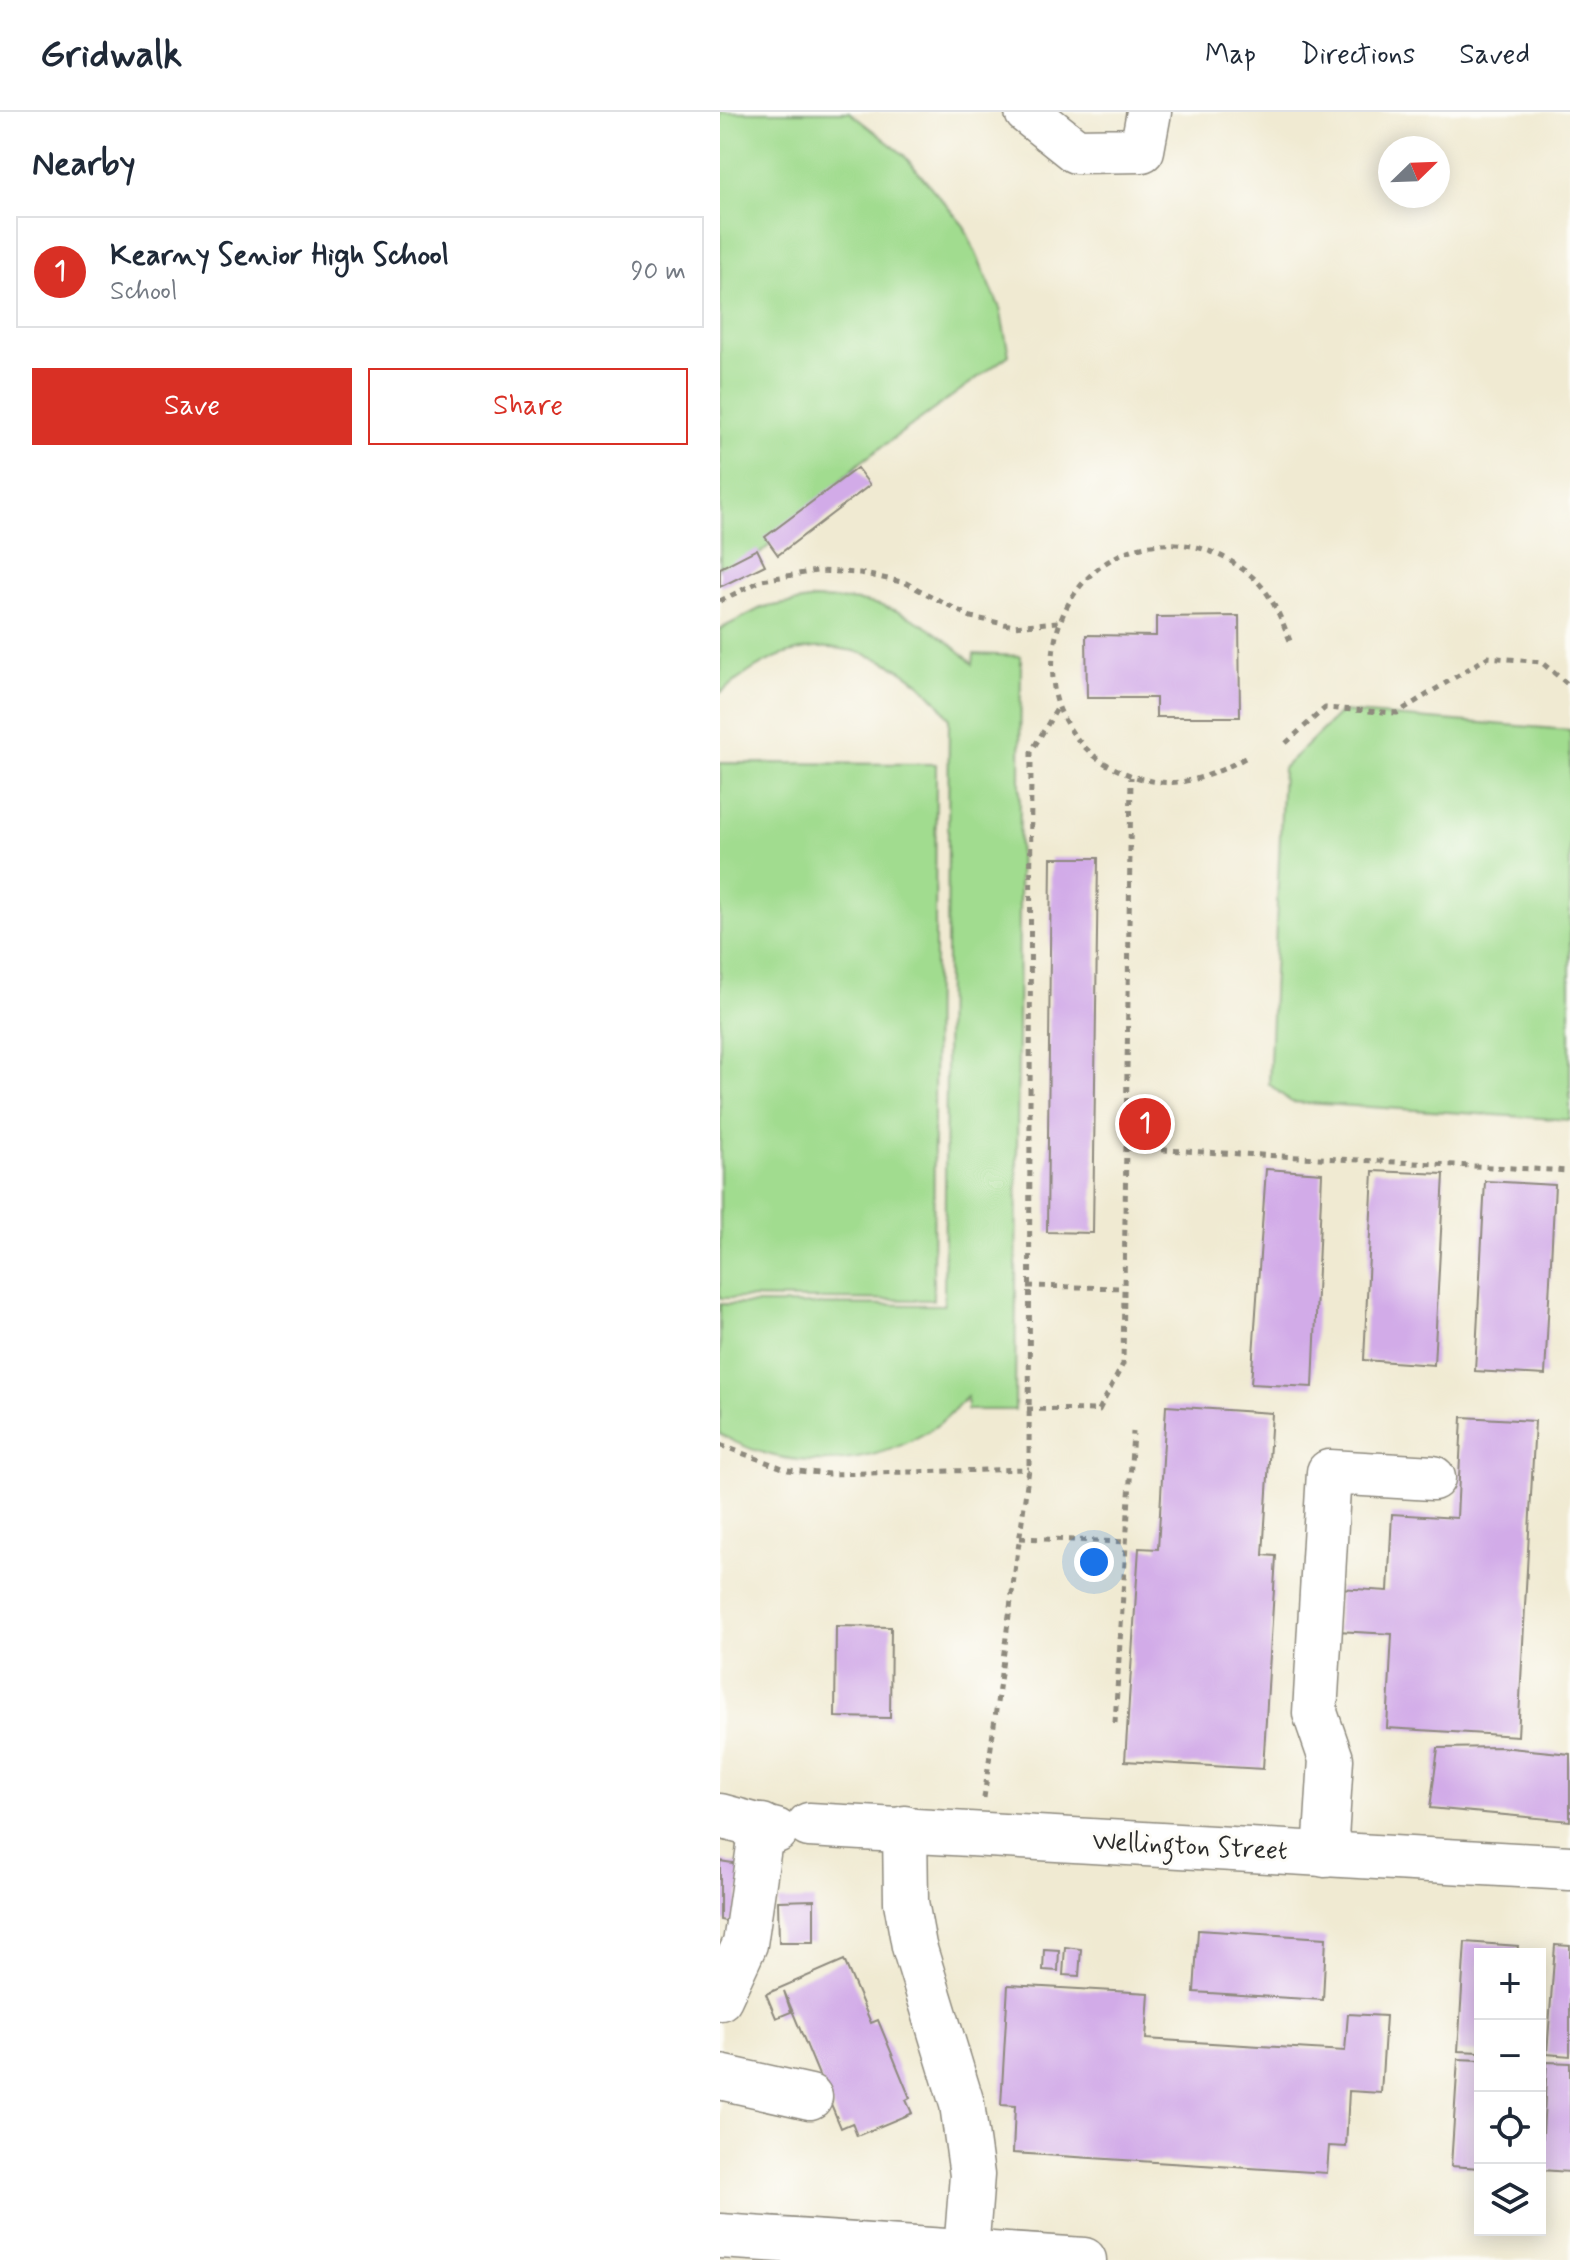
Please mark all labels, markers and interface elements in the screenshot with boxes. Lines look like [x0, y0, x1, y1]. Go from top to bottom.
text: Gridwalk [40, 31, 182, 80]
text: Map [1205, 37, 1256, 74]
text: Directions [1300, 37, 1415, 74]
text: Saved [1459, 37, 1530, 74]
north arrow [1378, 136, 1450, 208]
text: Nearby [32, 142, 136, 187]
text: Kearny Senior High School [110, 236, 449, 275]
text: 1 [54, 255, 66, 289]
text: 90 m [631, 255, 686, 289]
text: School [110, 275, 177, 309]
button: Save [32, 368, 352, 445]
button: Share [368, 368, 688, 445]
pin: 1 [1119, 1094, 1171, 1154]
your location [1074, 1542, 1114, 1582]
street label: Wellington Street [1091, 1825, 1288, 1872]
map controls [1474, 1948, 1546, 2236]
button: + [1474, 1948, 1546, 2020]
button: − [1474, 2020, 1546, 2092]
button: locate [1474, 2092, 1546, 2164]
button: layers [1474, 2164, 1546, 2236]

